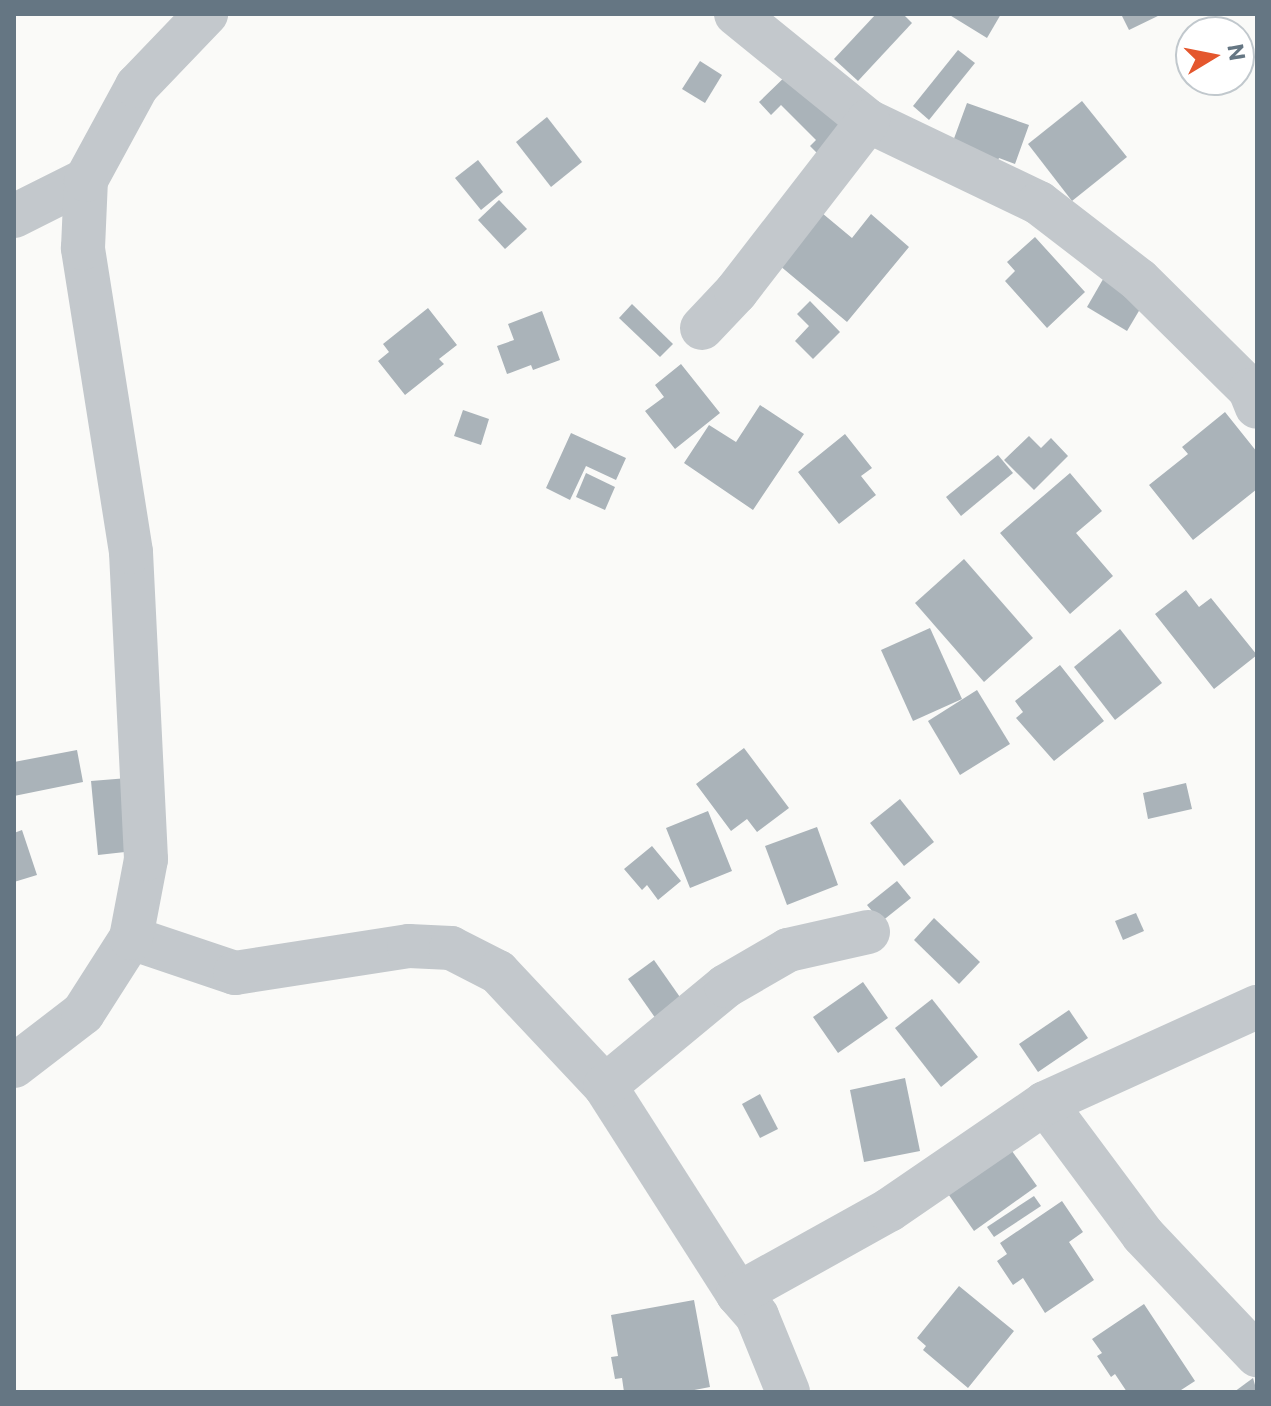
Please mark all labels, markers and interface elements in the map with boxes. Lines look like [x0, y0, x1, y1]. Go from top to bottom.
north arrow [1175, 16, 1255, 96]
text: N [1222, 42, 1252, 63]

